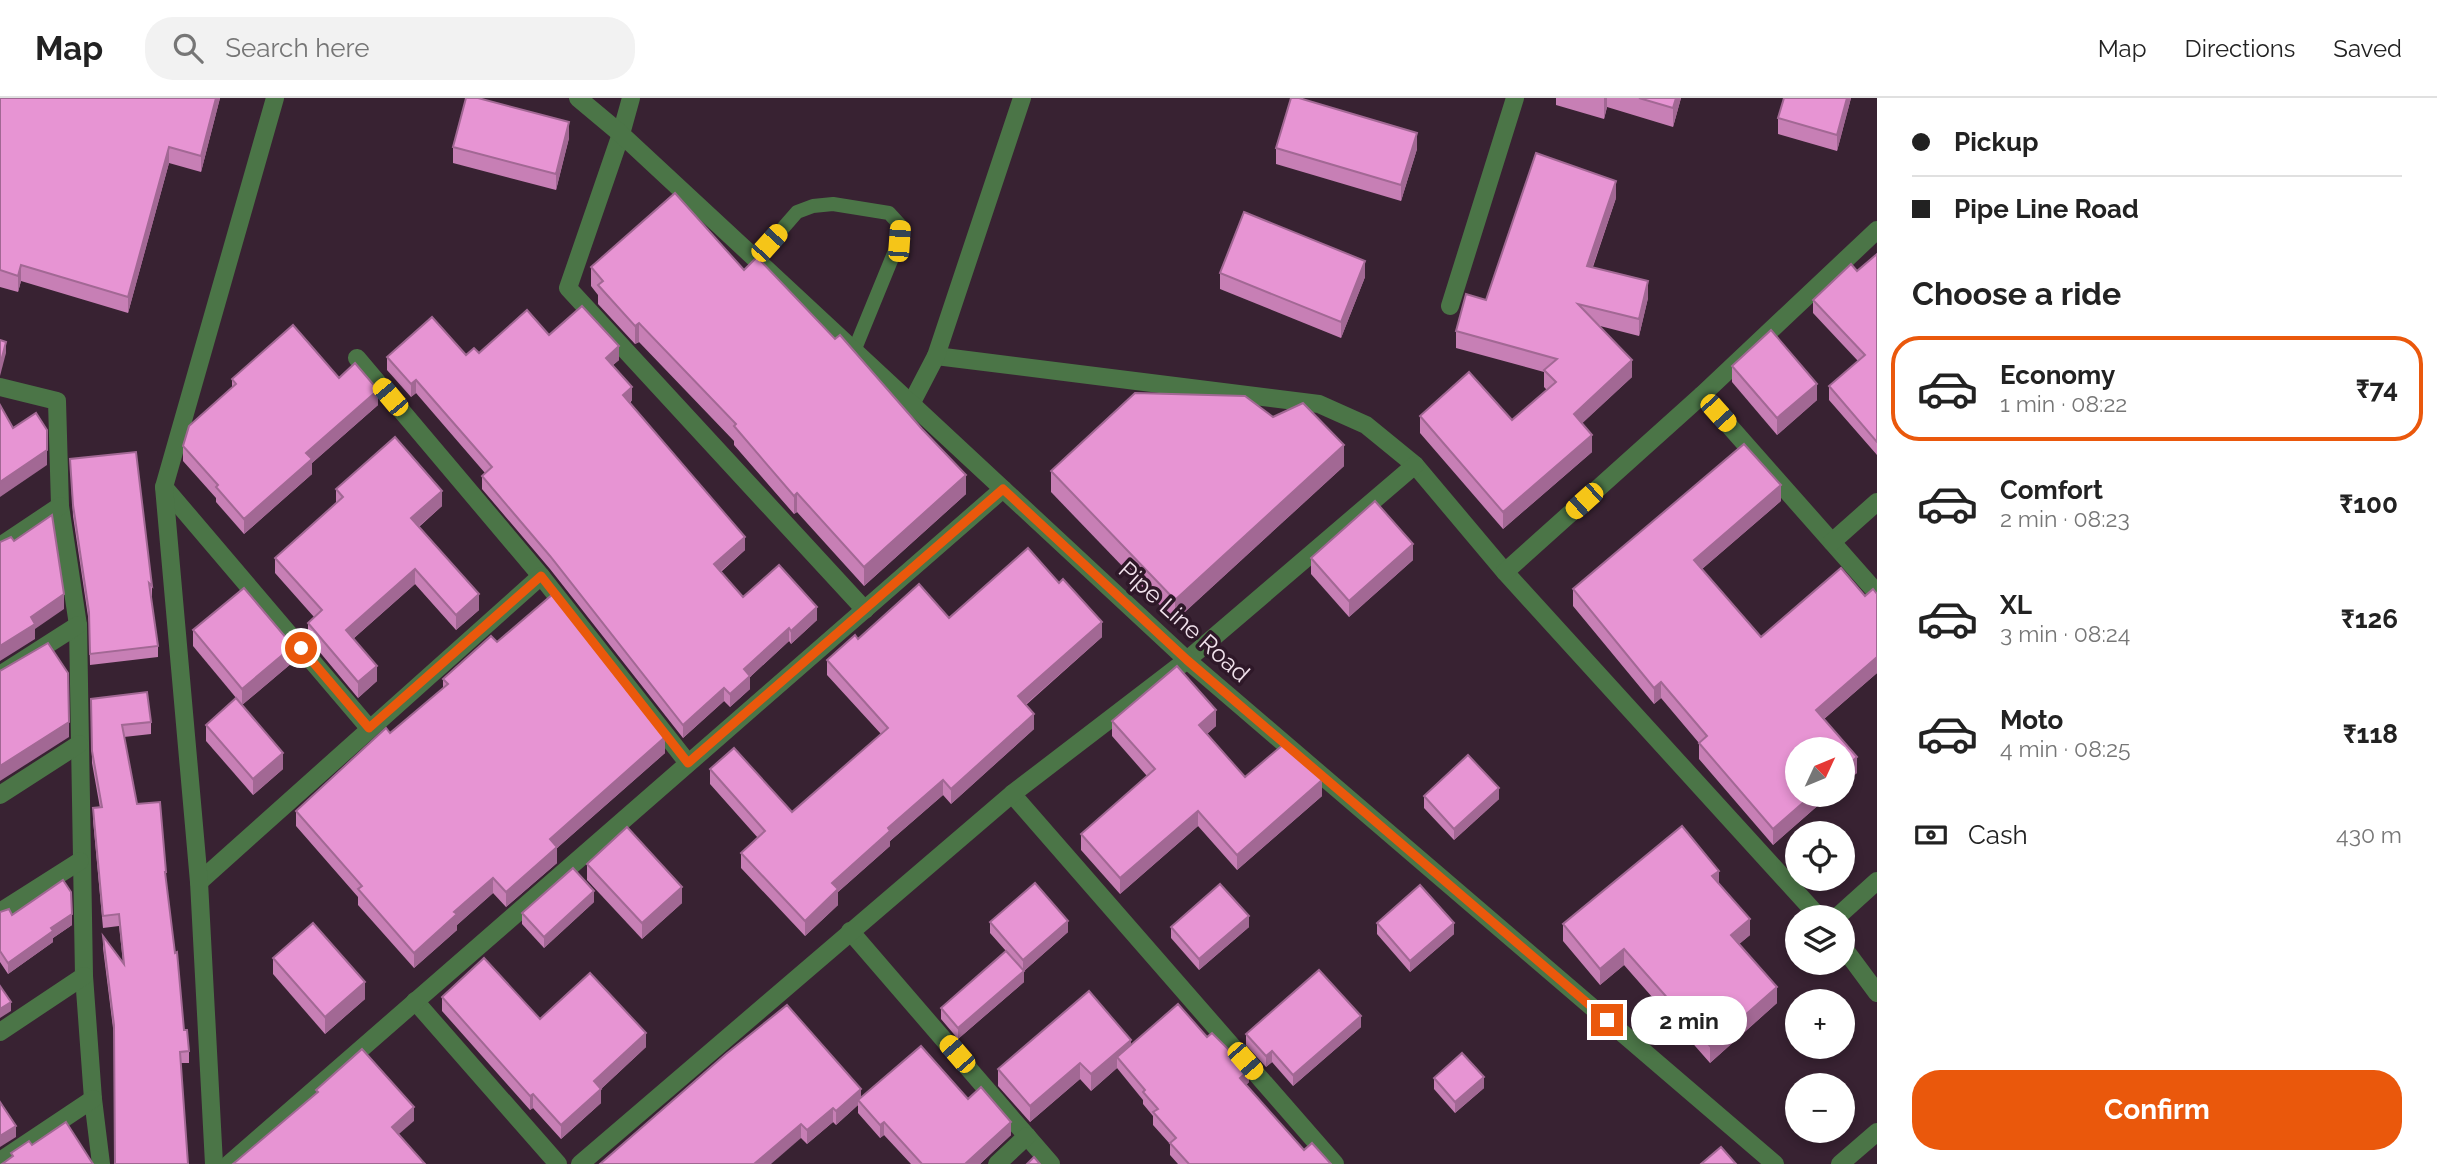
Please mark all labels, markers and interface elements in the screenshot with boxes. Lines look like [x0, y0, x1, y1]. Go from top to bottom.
search box [145, 17, 635, 80]
text: Map [35, 29, 103, 68]
icon: search [169, 29, 207, 67]
text: Search here [225, 33, 370, 63]
text: Map [2098, 34, 2147, 63]
text: Directions [2185, 34, 2295, 63]
text: Saved [2333, 34, 2402, 63]
text: Pickup [1954, 127, 2039, 157]
text: Pipe Line Road [1954, 194, 2139, 224]
car [888, 219, 911, 263]
car [748, 220, 791, 266]
text: Choose a ride [1912, 275, 2121, 312]
icon: car [1916, 357, 1979, 420]
text: Economy [2000, 360, 2115, 390]
car [369, 374, 412, 420]
text: ₹74 [2356, 374, 2398, 404]
car [1697, 390, 1740, 436]
text: 1 min · 08:22 [2000, 390, 2127, 417]
icon: car [1916, 472, 1979, 535]
text: Comfort [2000, 475, 2103, 505]
car [1562, 479, 1607, 523]
text: ₹100 [2339, 489, 2398, 519]
text: 2 min · 08:23 [2000, 505, 2130, 532]
street label: Pipe Line Road [1113, 555, 1256, 688]
icon: car [1916, 587, 1979, 650]
text: XL [2000, 590, 2032, 620]
text: ₹126 [2341, 604, 2398, 634]
text: 3 min · 08:24 [2000, 620, 2130, 647]
route start [285, 632, 317, 664]
icon: car [1916, 702, 1979, 765]
text: Moto [2000, 705, 2063, 735]
text: ₹118 [2343, 719, 2398, 749]
text: 4 min · 08:25 [2000, 735, 2131, 762]
north arrow [1785, 737, 1855, 807]
map controls [1785, 737, 1855, 1143]
icon: cash [1912, 816, 1950, 854]
text: Cash [1968, 820, 2028, 850]
button: locate [1785, 821, 1855, 891]
text: 430 m [2336, 821, 2402, 848]
button: layers [1785, 905, 1855, 975]
button: + [1785, 989, 1855, 1059]
callout: 2 min [1632, 996, 1747, 1044]
route end [1591, 1004, 1623, 1036]
text: 2 min [1659, 1007, 1719, 1034]
car [936, 1031, 979, 1077]
car [1224, 1038, 1267, 1084]
button: Confirm [1912, 1070, 2402, 1150]
button: − [1785, 1073, 1855, 1143]

